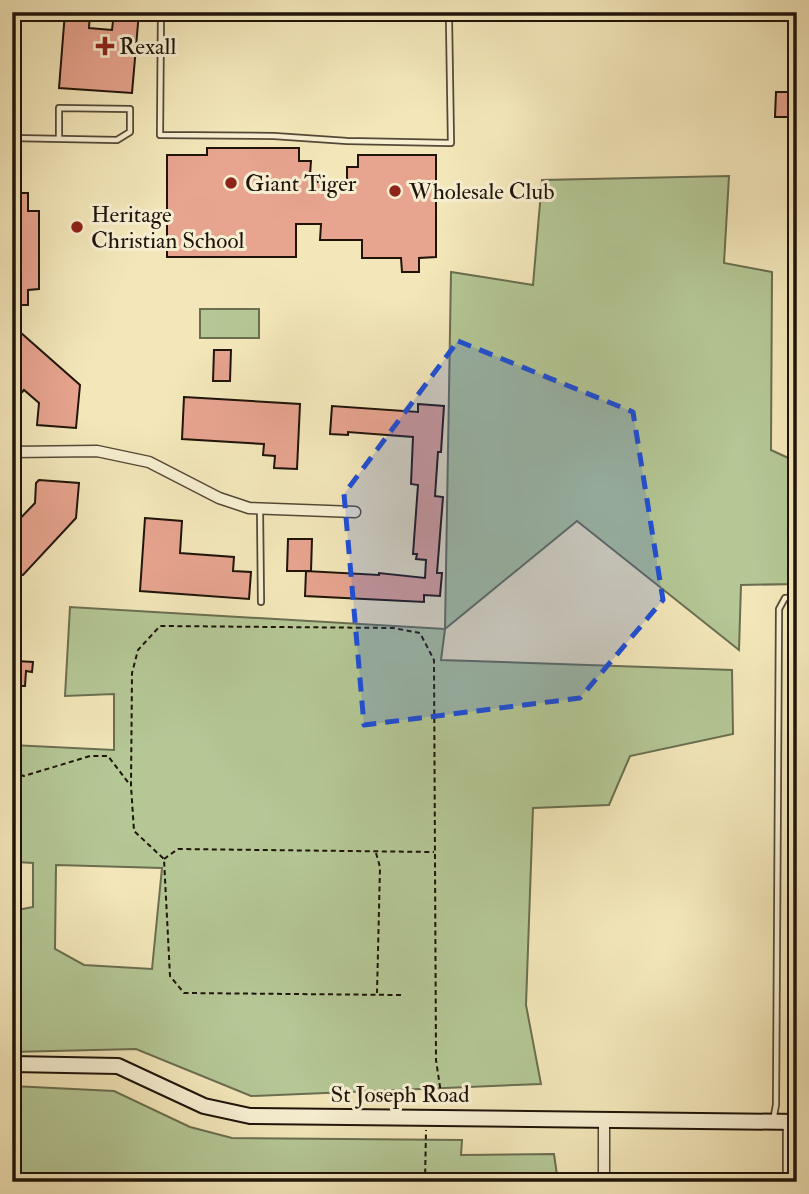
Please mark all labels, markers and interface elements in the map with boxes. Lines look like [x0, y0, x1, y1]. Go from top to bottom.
place label: Rexall [119, 32, 176, 61]
marker: Rexall [97, 38, 113, 54]
place label: Giant Tiger [245, 169, 357, 198]
marker: Giant Tiger [223, 175, 239, 191]
place label: Wholesale Club [408, 177, 554, 206]
marker: Wholesale Club [387, 183, 403, 199]
place label: Heritage Christian School [91, 200, 244, 255]
marker: Heritage Christian School [69, 219, 85, 235]
street label: St Joseph Road [331, 1080, 470, 1110]

